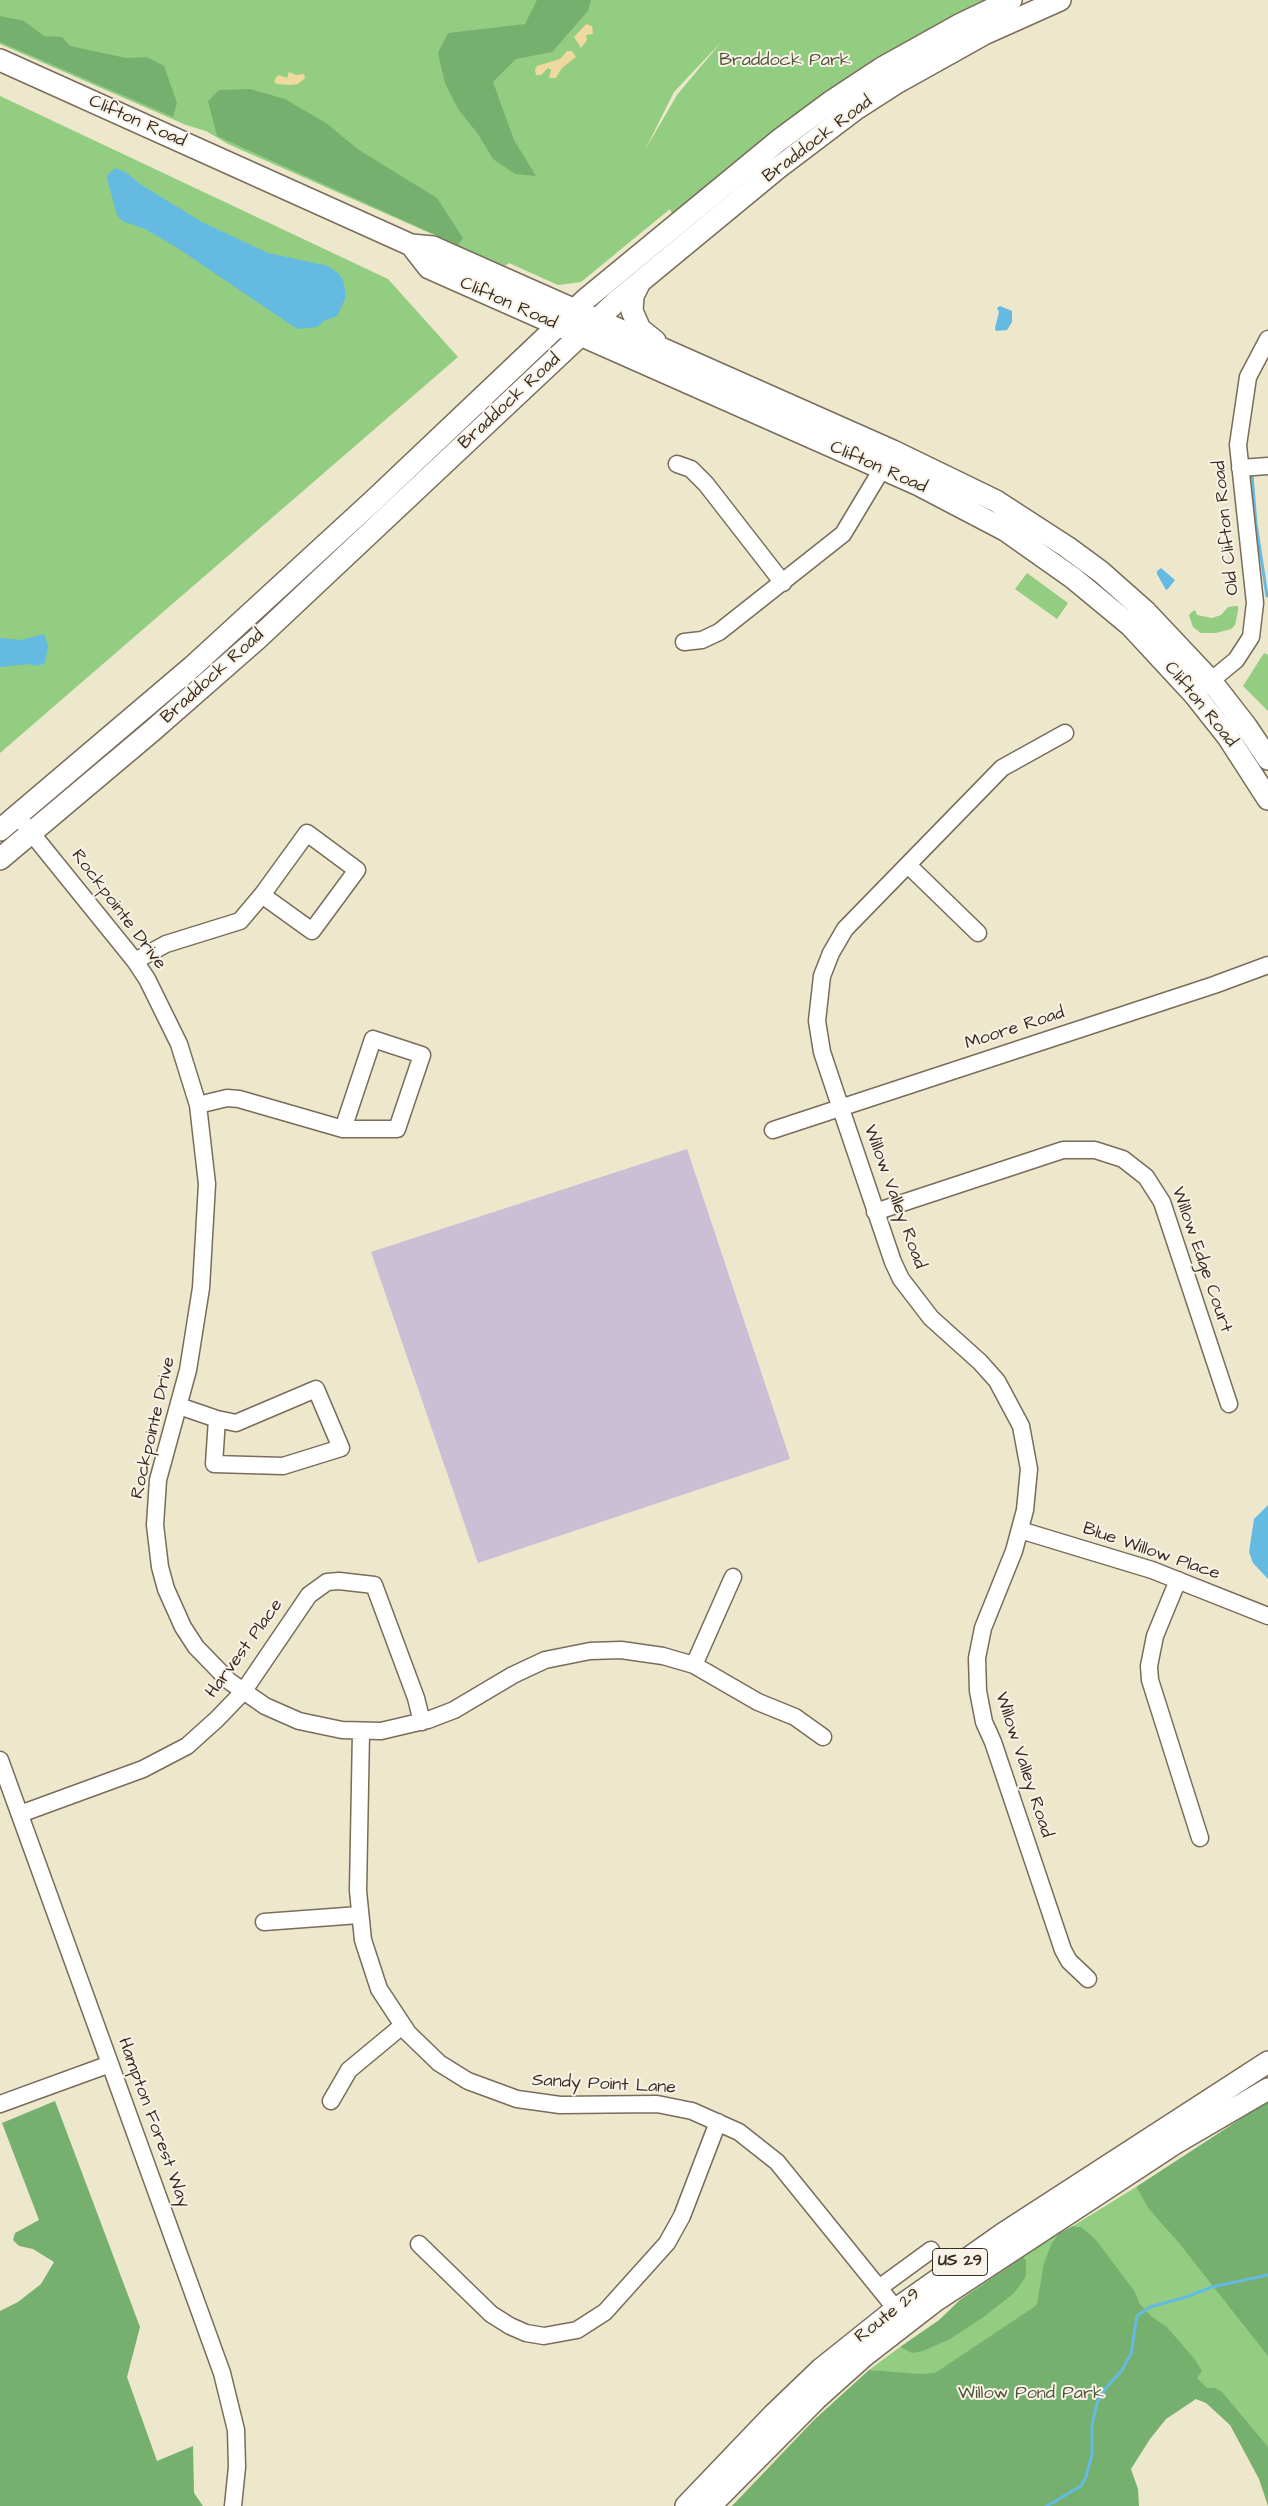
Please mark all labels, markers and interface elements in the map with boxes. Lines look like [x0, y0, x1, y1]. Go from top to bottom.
park label: Braddock Park [719, 50, 851, 72]
street label: Clifton Road [85, 91, 189, 153]
street label: Braddock Road [759, 92, 877, 188]
street label: Clifton Road [456, 273, 560, 335]
street label: Braddock Road [455, 349, 565, 455]
street label: Clifton Road [826, 437, 930, 499]
street label: Old Clifton Road [1209, 460, 1245, 596]
street label: Braddock Road [157, 625, 269, 729]
street label: Clifton Road [1159, 658, 1241, 752]
street label: Rockpointe Drive [66, 846, 170, 974]
street label: Moore Road [963, 1003, 1067, 1055]
street label: Willow Valley Road [858, 1122, 930, 1272]
street label: Willow Edge Court [1166, 1184, 1236, 1336]
street label: Rockpointe Drive [127, 1355, 181, 1501]
street label: Blue Willow Place [1080, 1518, 1222, 1586]
street label: Harvest Place [202, 1595, 288, 1703]
street label: Willow Valley Road [989, 1690, 1057, 1840]
street label: Hampton Forest Way [112, 2035, 194, 2211]
street label: Sandy Point Lane [531, 2070, 677, 2100]
road number: US 29 [932, 2248, 988, 2276]
street label: Route 29 [851, 2284, 925, 2348]
park label: Willow Pond Park [958, 2383, 1104, 2405]

